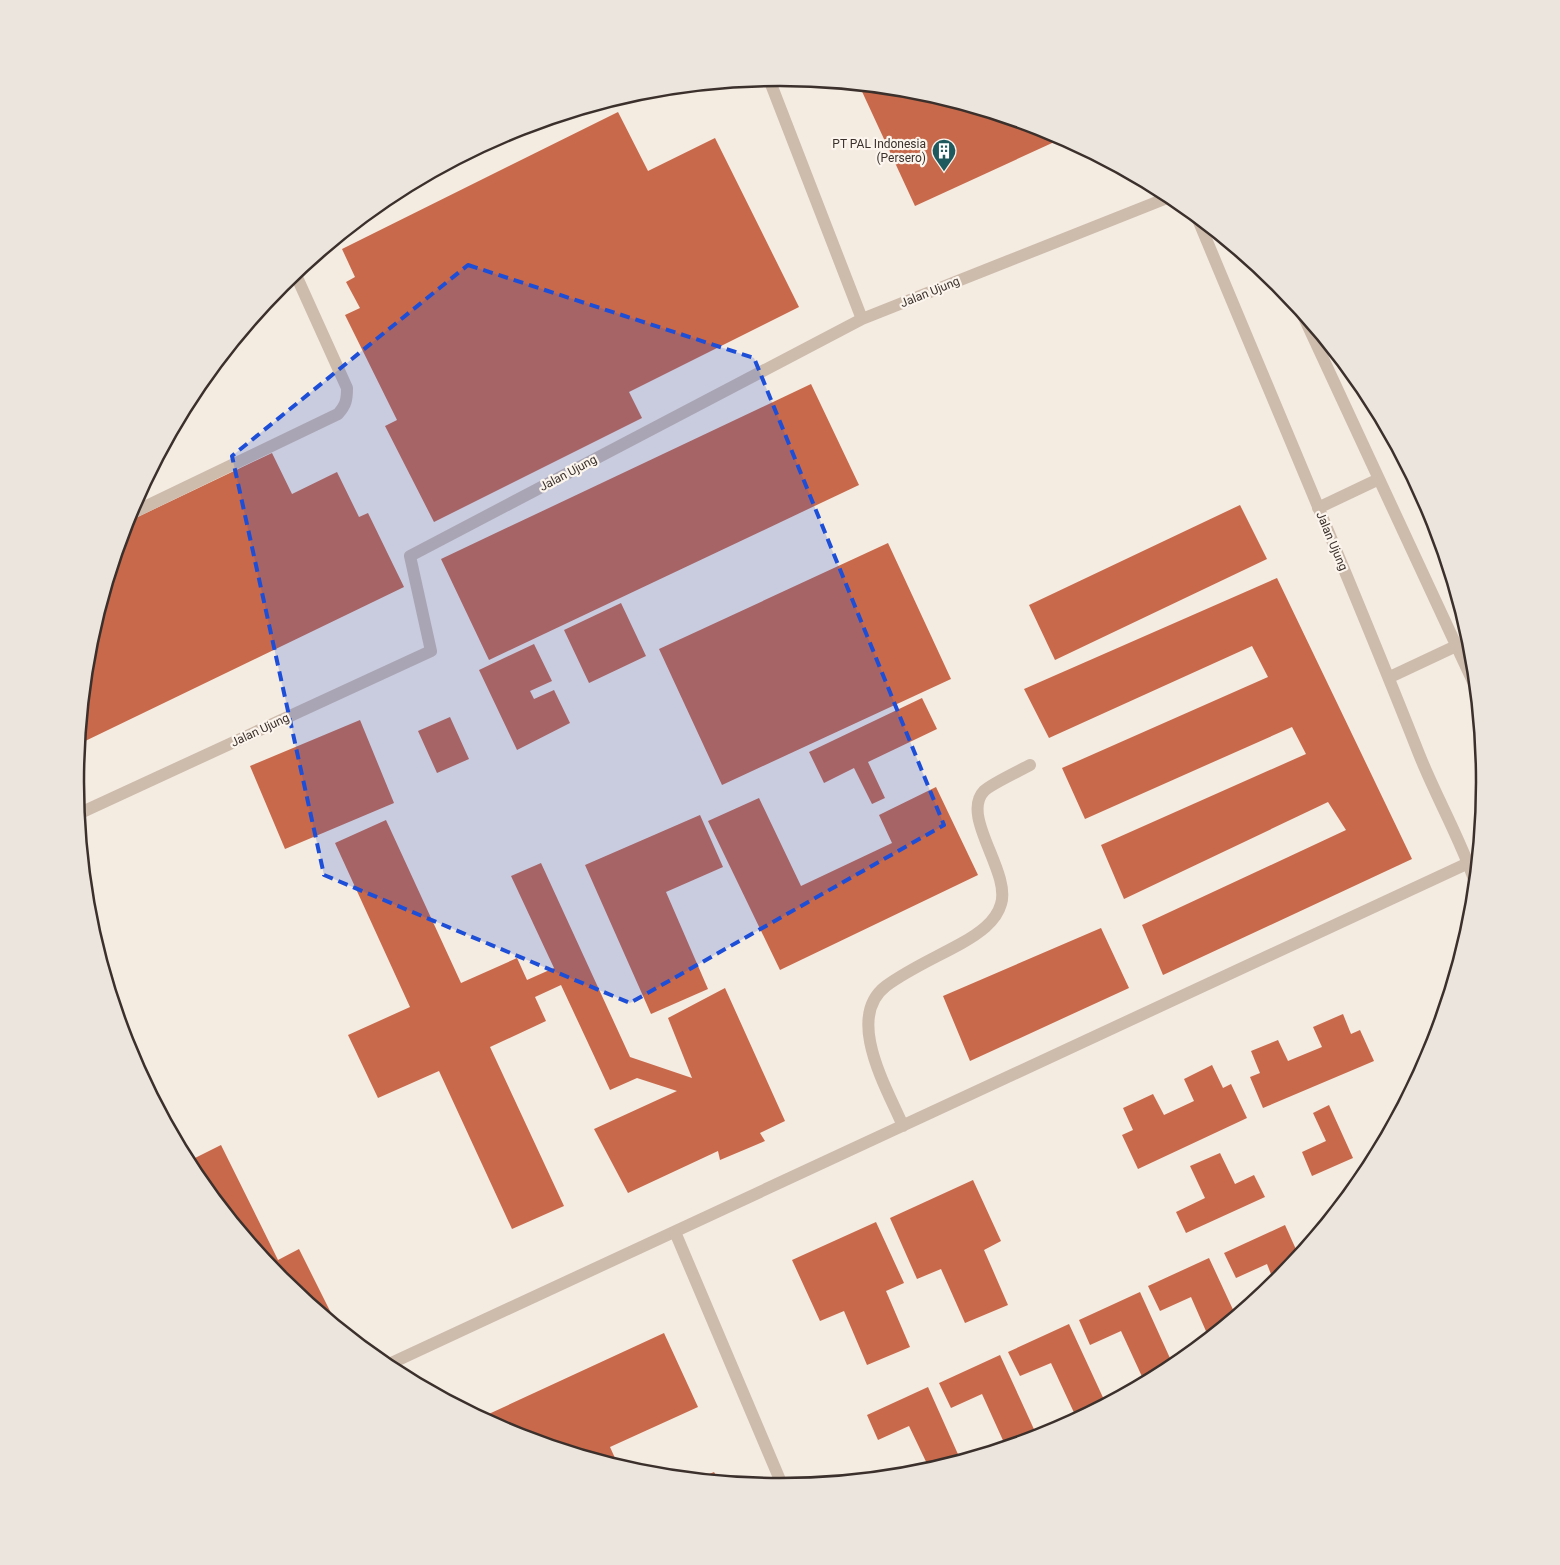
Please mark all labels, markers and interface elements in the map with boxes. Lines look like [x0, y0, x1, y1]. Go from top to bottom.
place label: PT PAL Indonesia (Persero) [832, 137, 926, 165]
building icon: PT PAL Indonesia (Persero) [931, 138, 957, 172]
street label: Jalan Ujung [898, 274, 962, 310]
street label: Jalan Ujung [537, 452, 599, 494]
street label: Jalan Ujung [1313, 509, 1351, 573]
street label: Jalan Ujung [229, 710, 291, 750]

